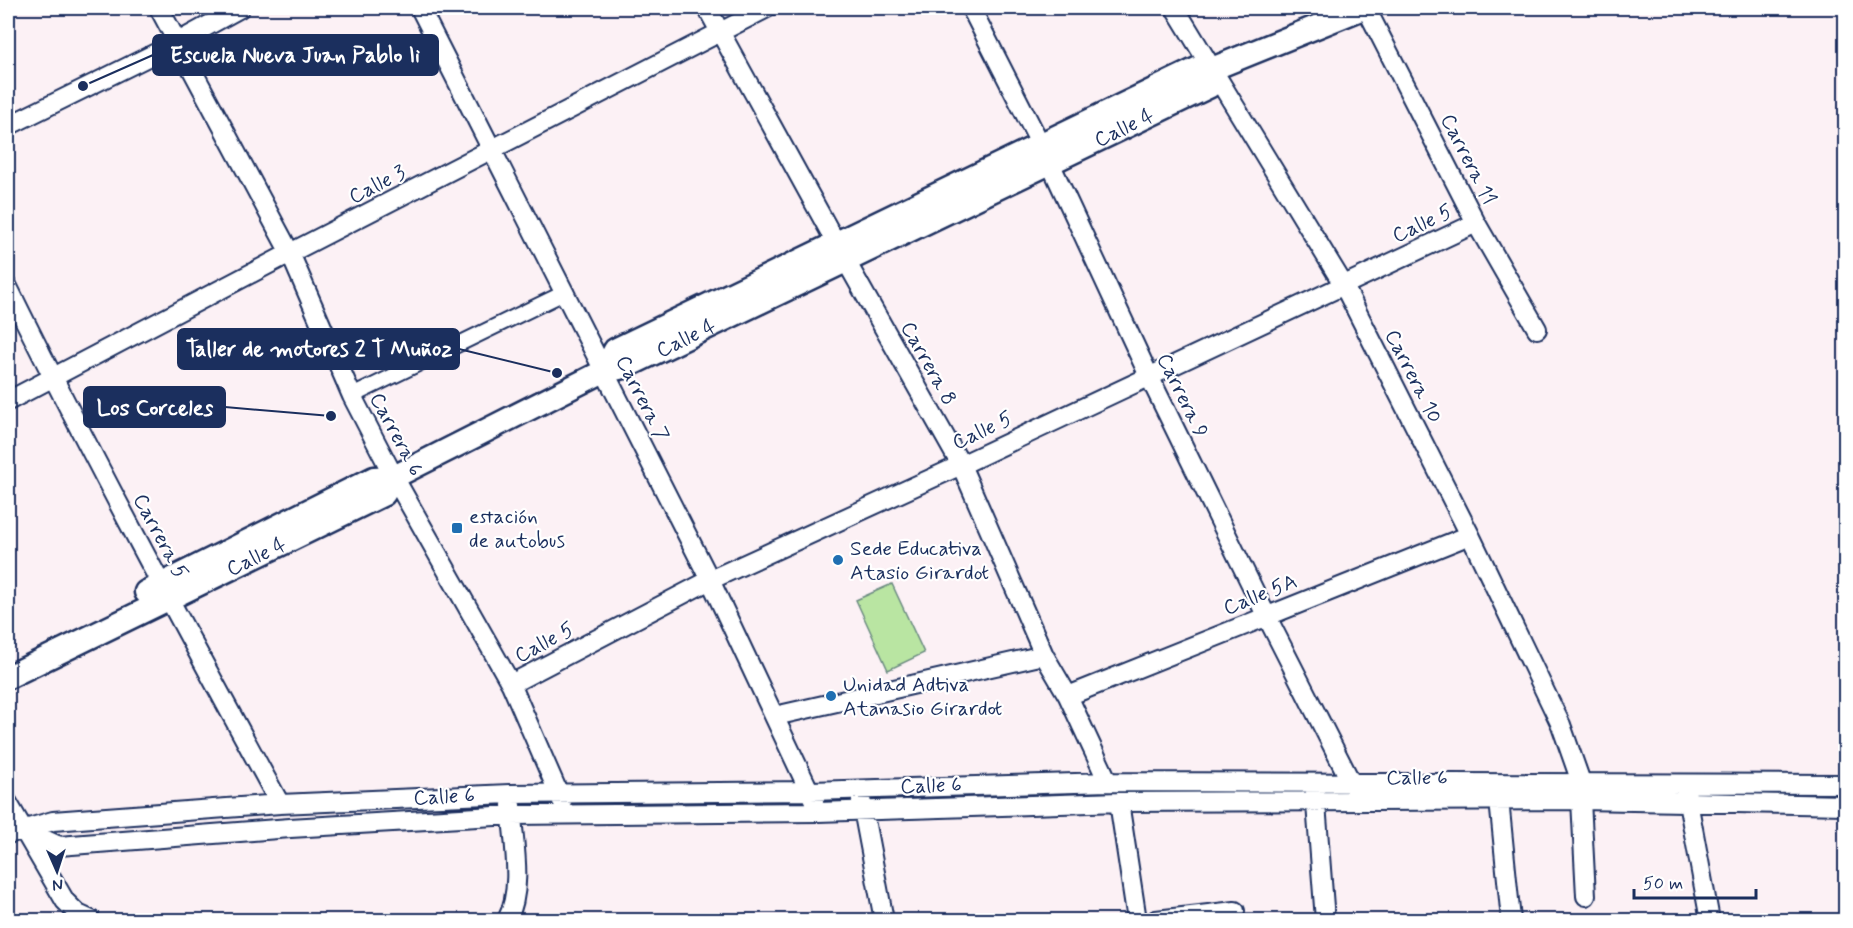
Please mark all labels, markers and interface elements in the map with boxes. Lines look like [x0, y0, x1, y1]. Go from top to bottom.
callout: Escuela Nueva Juan Pablo Ii [153, 35, 438, 75]
text: Escuela Nueva Juan Pablo Ii [170, 42, 420, 70]
street label: Calle 4 [1090, 102, 1159, 155]
street label: Carrera 11 [1433, 109, 1503, 210]
street label: Calle 3 [344, 158, 411, 211]
street label: Calle 5 [1388, 198, 1457, 250]
street label: Calle 4 [652, 312, 721, 365]
street label: Carrera 8 [894, 316, 963, 411]
street label: Carrera 10 [1378, 325, 1449, 428]
callout: Taller de motores 2 T Muñoz [178, 329, 459, 369]
text: Taller de motores 2 T Muñoz [186, 336, 452, 364]
street label: Carrera 9 [1150, 349, 1215, 442]
street label: Carrera 7 [609, 351, 676, 446]
callout: Los Corceles [84, 387, 225, 427]
street label: Carrera 6 [362, 388, 430, 481]
text: Los Corceles [97, 395, 214, 423]
street label: Calle 5 [948, 405, 1017, 457]
street label: Carrera 5 [126, 489, 194, 584]
place label: estación de autobus [469, 503, 565, 555]
marker: estación de autobus [450, 521, 464, 535]
street label: Calle 4 [222, 531, 291, 584]
place label: Sede Educativa Atasio Girardot [850, 535, 989, 587]
marker: Sede Educativa Atasio Girardot [831, 553, 845, 567]
street label: Calle 5A [1219, 567, 1301, 622]
street label: Calle 5 [510, 616, 579, 670]
place label: Unidad Adtiva Atanasio Girardot [843, 671, 1003, 723]
marker: Unidad Adtiva Atanasio Girardot [824, 689, 838, 703]
street label: Calle 6 [1386, 764, 1448, 792]
street label: Calle 6 [900, 771, 962, 801]
street label: Calle 6 [413, 781, 476, 813]
north arrow [27, 841, 87, 901]
scale bar [1634, 862, 1756, 900]
text: 50 m [1643, 872, 1683, 896]
text: N [52, 874, 64, 895]

